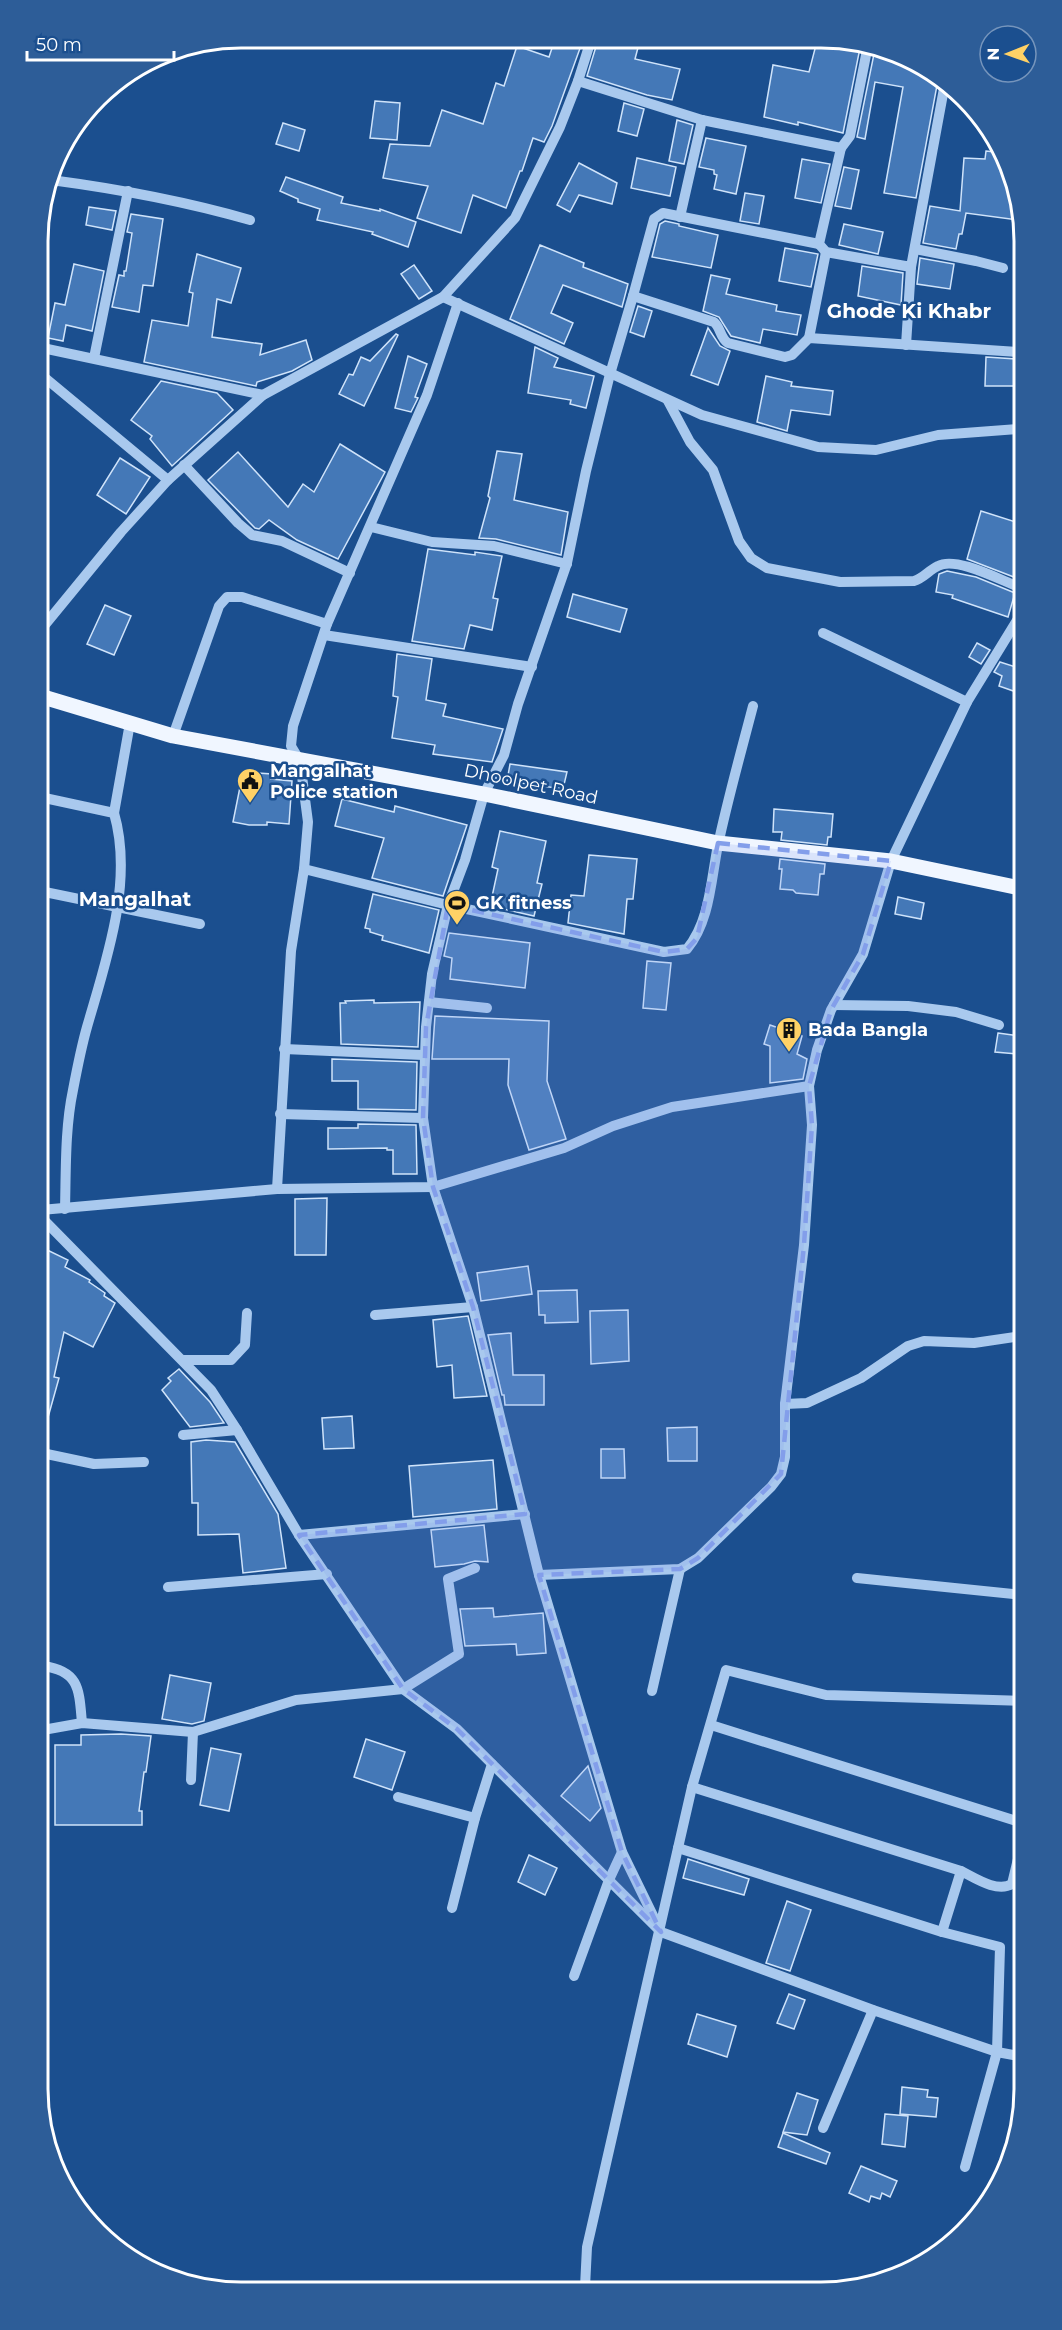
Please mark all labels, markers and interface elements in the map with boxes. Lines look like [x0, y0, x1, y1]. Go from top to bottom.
scale bar [27, 24, 174, 62]
north arrow [978, 24, 1038, 84]
text: 50 m [36, 34, 82, 56]
text: N [984, 48, 1003, 61]
district label: Ghode Ki Khabr [827, 299, 992, 323]
street label: Dhoolpet Road [462, 759, 600, 809]
place label: Mangalhat Police station [270, 760, 398, 803]
public building icon: Mangalhat Police station [235, 766, 265, 804]
district label: Mangalhat [79, 887, 192, 911]
sports icon: GK fitness [442, 888, 472, 926]
place label: GK fitness [476, 892, 572, 914]
building icon: Bada Bangla [774, 1015, 804, 1053]
place label: Bada Bangla [808, 1019, 928, 1041]

